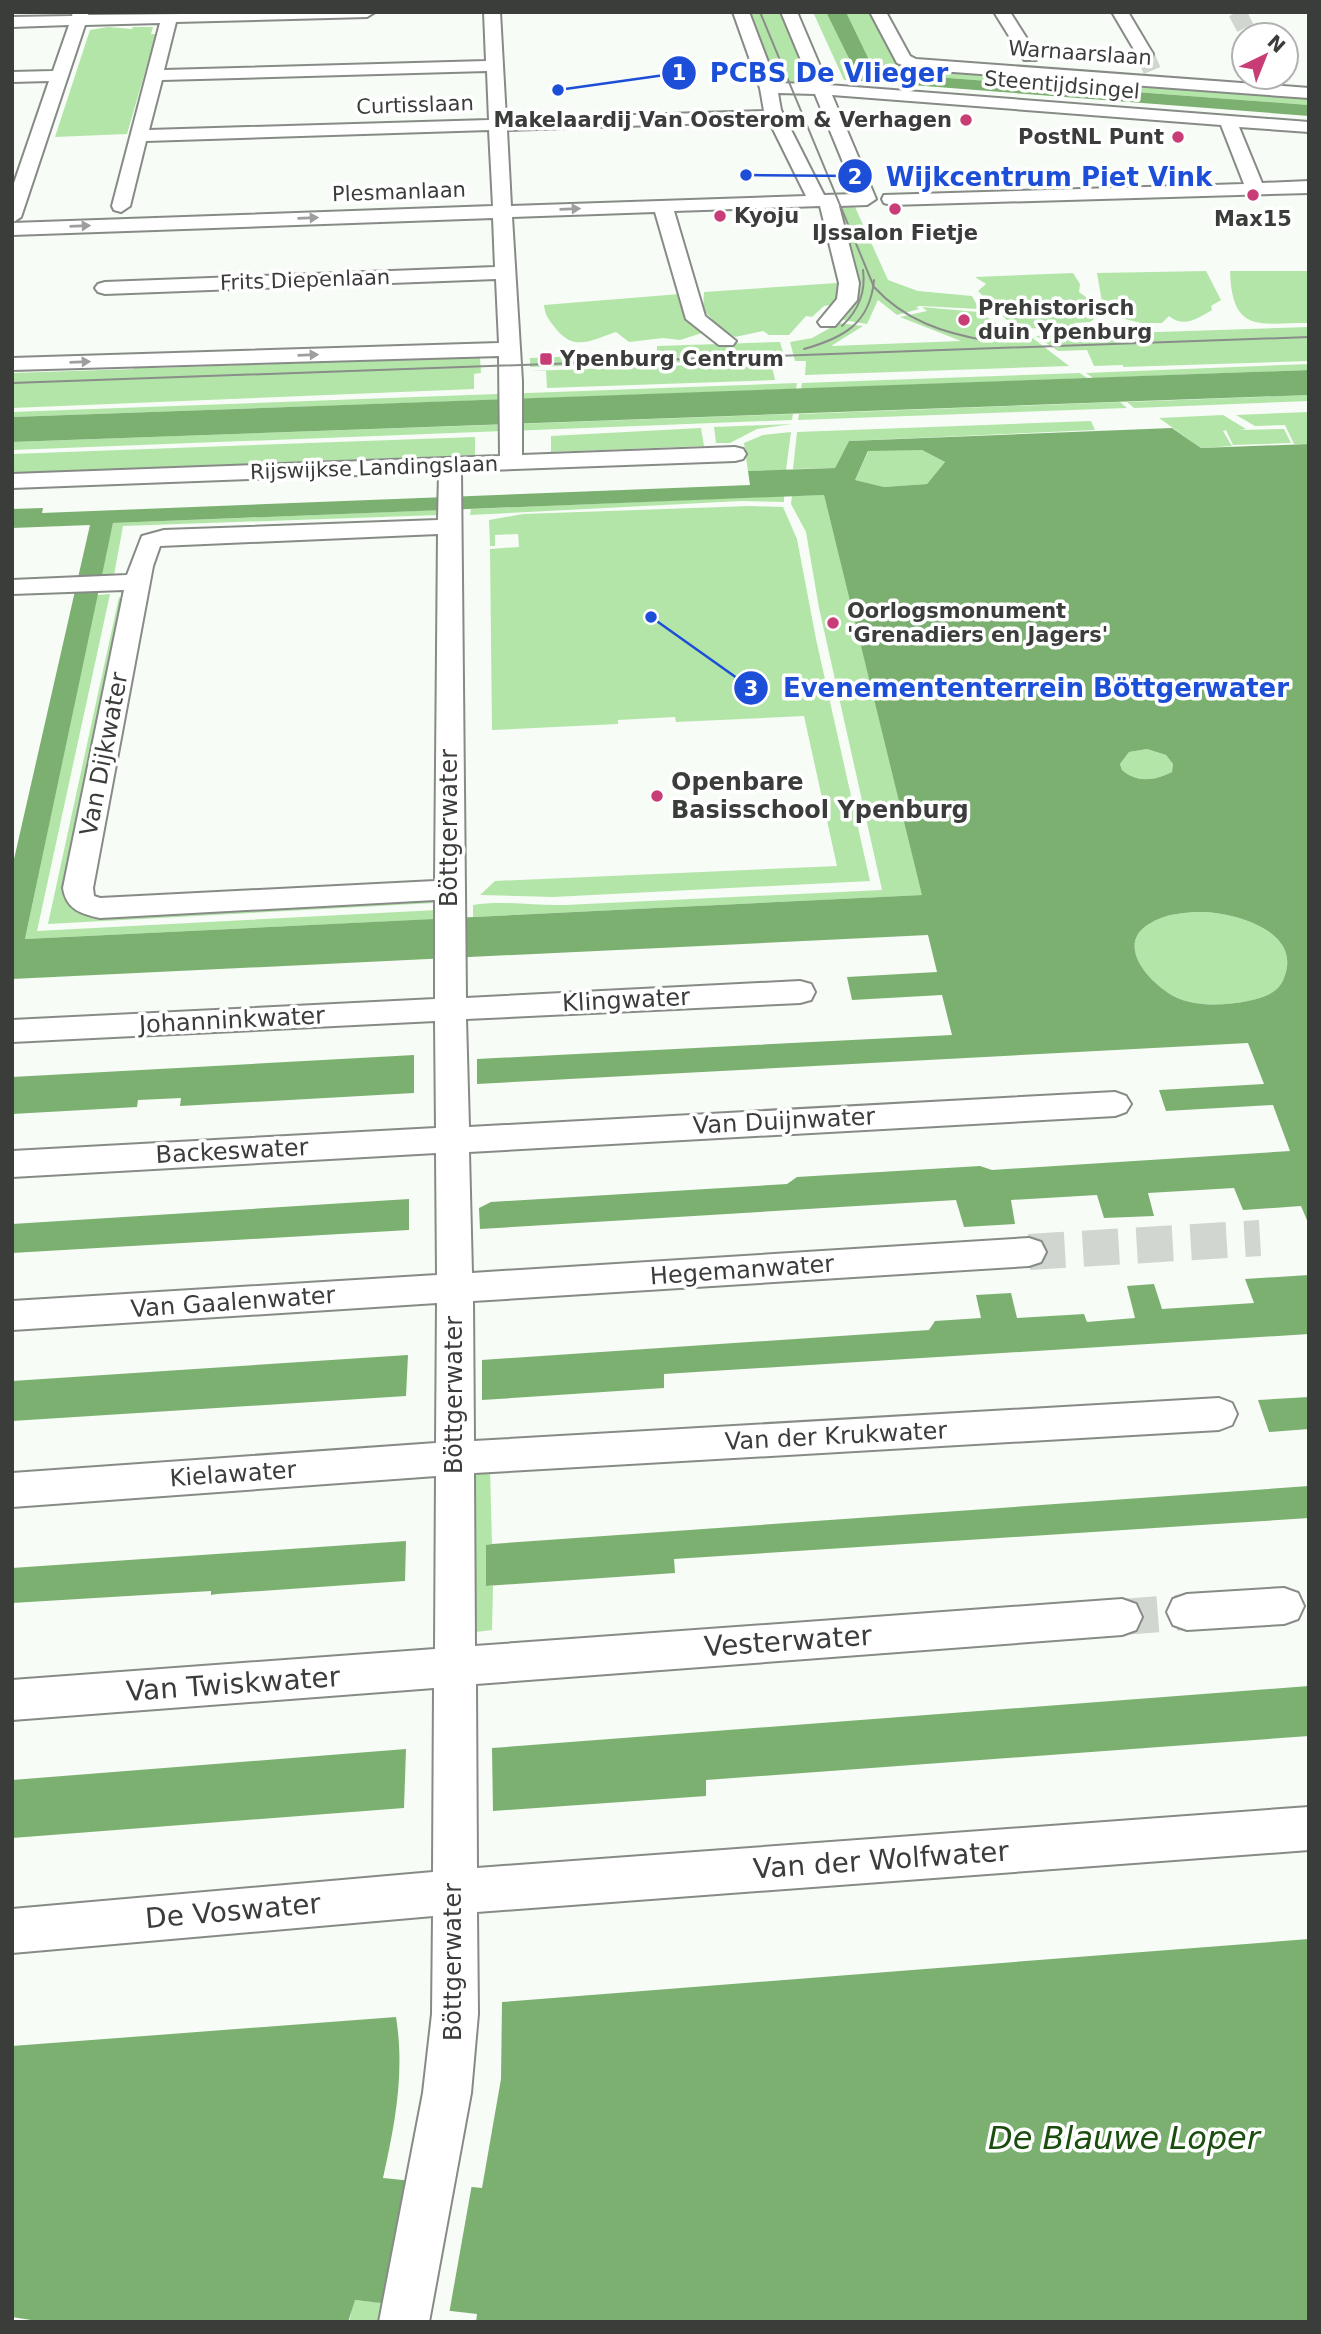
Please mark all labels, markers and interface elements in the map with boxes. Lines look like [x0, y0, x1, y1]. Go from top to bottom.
north arrow [1230, 21, 1300, 91]
text: N [1263, 30, 1290, 57]
street label: Warnaarslaan [1007, 36, 1153, 70]
callout: PCBS De Vlieger [661, 49, 963, 96]
text: PCBS De Vlieger [710, 58, 948, 88]
text: 1 [672, 61, 686, 85]
street label: Steentijdsingel [983, 66, 1141, 104]
street label: Curtisslaan [356, 91, 474, 119]
place label: Makelaardij Van Oosterom & Verhagen [493, 108, 952, 132]
marker: Makelaardij Van Oosterom & Verhagen [958, 112, 974, 128]
place label: PostNL Punt [1018, 125, 1164, 149]
marker: PostNL Punt [1170, 129, 1186, 145]
callout: Wijkcentrum Piet Vink [837, 153, 1227, 200]
text: Wijkcentrum Piet Vink [886, 162, 1213, 192]
text: 2 [848, 165, 862, 189]
street label: Plesmanlaan [332, 178, 466, 206]
marker: Max15 [1245, 187, 1261, 203]
marker: IJssalon Fietje [887, 201, 903, 217]
one-way arrow [559, 204, 581, 215]
place label: Kyoju [734, 204, 799, 228]
place label: Max15 [1214, 207, 1292, 231]
marker: Kyoju [712, 208, 728, 224]
one-way arrow [297, 213, 319, 224]
one-way arrow [70, 221, 92, 232]
place label: IJssalon Fietje [812, 221, 978, 245]
street label: Frits Diepenlaan [220, 265, 390, 295]
place label: Prehistorisch duin Ypenburg [978, 296, 1152, 344]
marker: Prehistorisch duin Ypenburg [956, 312, 972, 328]
place label: Ypenburg Centrum [559, 347, 784, 371]
one-way arrow [297, 349, 319, 360]
marker: Ypenburg Centrum [538, 351, 554, 367]
one-way arrow [70, 356, 92, 367]
street label: Rijswijkse Landingslaan [250, 452, 498, 484]
place label: Oorlogsmonument 'Grenadiers en Jagers' [847, 599, 1108, 647]
marker: Oorlogsmonument 'Grenadiers en Jagers' [825, 615, 841, 631]
callout: Evenemententerrein Böttgerwater [733, 665, 1303, 712]
street label: Van Dijkwater [74, 670, 134, 838]
text: Evenemententerrein Böttgerwater [783, 673, 1289, 703]
text: 3 [744, 677, 758, 701]
street label: Böttgerwater [435, 749, 463, 907]
place label: Openbare Basisschool Ypenburg [671, 768, 969, 824]
marker: Openbare Basisschool Ypenburg [649, 788, 665, 804]
street label: Klingwater [561, 983, 691, 1017]
street label: Johanninkwater [136, 1001, 326, 1039]
street label: Van Duijnwater [692, 1102, 876, 1140]
street label: Backeswater [155, 1133, 309, 1169]
street label: Hegemanwater [649, 1250, 835, 1290]
street label: Van Gaalenwater [130, 1281, 336, 1323]
street label: Böttgerwater [440, 1316, 468, 1474]
street label: Van der Krukwater [724, 1416, 948, 1456]
street label: Kielawater [169, 1456, 297, 1492]
street label: Vesterwater [703, 1619, 874, 1663]
street label: Van Twiskwater [125, 1660, 342, 1708]
street label: Van der Wolfwater [752, 1835, 1010, 1885]
street label: Böttgerwater [439, 1883, 467, 2041]
street label: De Voswater [144, 1887, 323, 1935]
water label: De Blauwe Loper [988, 2119, 1262, 2157]

